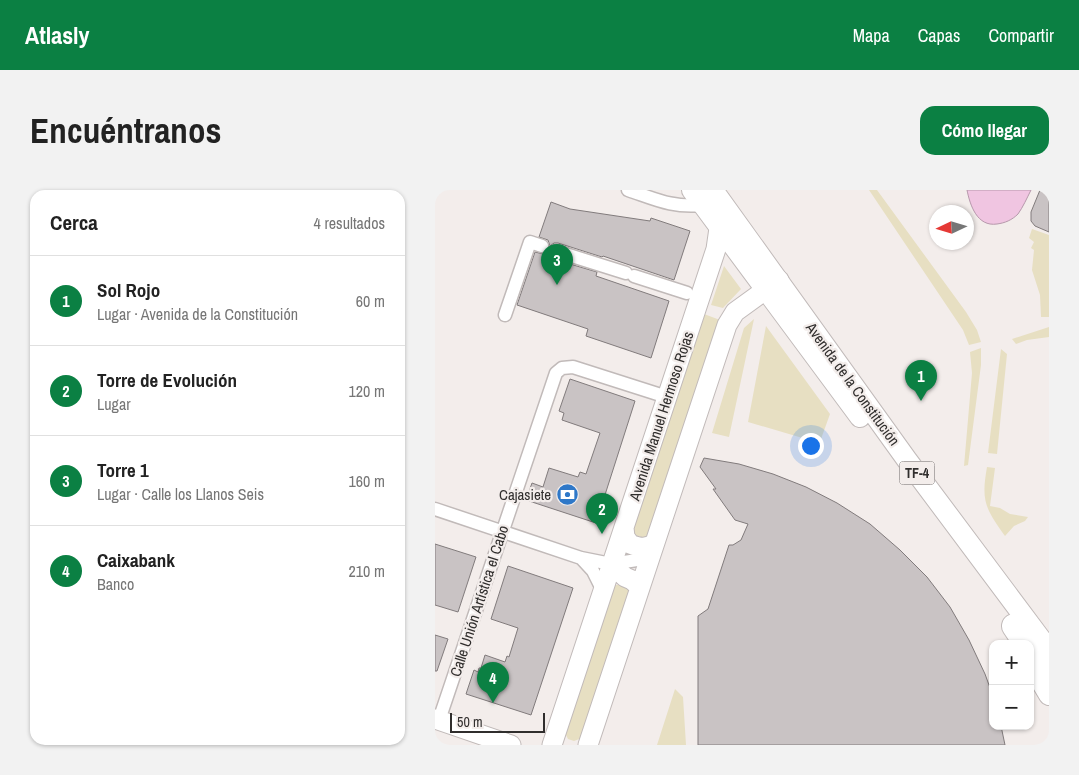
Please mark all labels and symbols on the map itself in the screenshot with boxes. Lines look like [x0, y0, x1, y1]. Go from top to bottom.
north arrow [929, 205, 974, 250]
pin: 3 [541, 244, 573, 285]
street label: Avenida de la Constitución [801, 317, 905, 450]
street label: Avenida Manuel Hermoso Rojas [623, 329, 698, 504]
pin: 1 [905, 360, 937, 401]
your location [798, 433, 824, 459]
road number: TF-4 [899, 462, 935, 484]
bank icon: Cajasiete [555, 482, 579, 506]
place label: Cajasiete [499, 484, 551, 505]
pin: 2 [586, 493, 618, 534]
street label: Calle Unión Artística el Cabo [445, 523, 513, 679]
pin: 4 [477, 662, 509, 703]
scale bar [450, 710, 545, 733]

